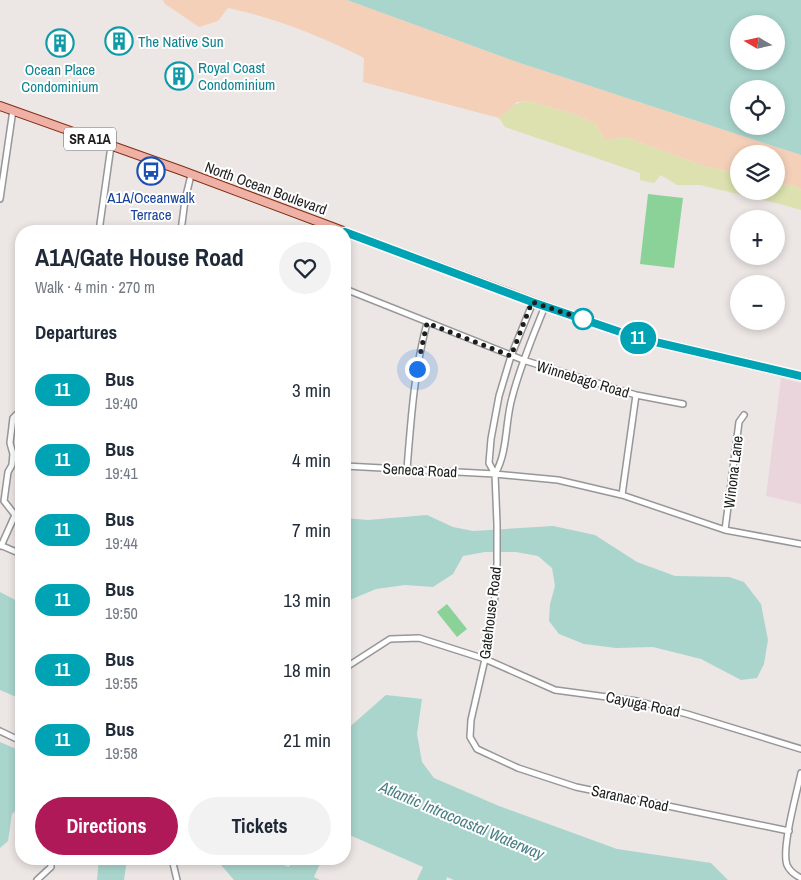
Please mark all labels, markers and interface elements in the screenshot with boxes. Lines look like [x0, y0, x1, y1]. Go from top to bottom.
north arrow [730, 15, 785, 70]
map controls [730, 15, 785, 330]
building icon: The Native Sun [104, 26, 134, 56]
building icon: Ocean Place Condominium [45, 28, 75, 58]
place label: The Native Sun [138, 31, 223, 52]
place label: Royal Coast Condominium [198, 57, 275, 95]
place label: Ocean Place Condominium [21, 59, 99, 97]
building icon: Royal Coast Condominium [164, 61, 194, 91]
button: locate [730, 80, 785, 135]
road number: SR A1A [64, 128, 116, 150]
button: layers [730, 145, 785, 200]
bus stop icon: A1A/Oceanwalk Terrace [136, 156, 166, 186]
street label: North Ocean Boulevard [202, 156, 330, 220]
place label: A1A/Oceanwalk Terrace [106, 187, 196, 225]
button: + [730, 210, 785, 265]
text: A1A/Gate House Road [35, 241, 244, 273]
button: heart [279, 242, 331, 294]
button: − [730, 275, 785, 330]
text: Walk · 4 min · 270 m [35, 276, 155, 298]
unlabelled marker [572, 308, 594, 330]
text: Departures [35, 319, 117, 345]
line badge: 11 [616, 322, 660, 354]
text: 11 [630, 325, 646, 350]
street label: Winnebago Road [534, 355, 632, 403]
your location [405, 357, 430, 382]
text: Bus [105, 366, 134, 392]
text: 11 [55, 377, 70, 402]
text: 3 min [292, 377, 331, 403]
text: 19:40 [105, 392, 138, 414]
street label: Winona Lane [718, 434, 748, 510]
text: Bus [105, 436, 134, 462]
text: 11 [55, 447, 70, 472]
text: 4 min [292, 447, 331, 473]
street label: Seneca Road [382, 458, 458, 482]
text: 19:41 [105, 462, 138, 484]
text: Bus [105, 506, 134, 532]
text: 11 [55, 517, 70, 542]
text: 7 min [292, 517, 331, 543]
text: 19:44 [105, 532, 138, 554]
street label: Gatehouse Road [474, 566, 506, 660]
text: Bus [105, 576, 134, 602]
text: 11 [55, 587, 70, 612]
text: 13 min [283, 587, 331, 613]
text: 19:50 [105, 602, 138, 624]
text: Bus [105, 646, 134, 672]
text: 11 [55, 657, 70, 682]
text: 18 min [283, 657, 331, 683]
text: 19:55 [105, 672, 138, 694]
street label: Cayuga Road [604, 686, 682, 722]
text: Bus [105, 716, 134, 742]
text: 11 [55, 727, 70, 752]
text: 21 min [283, 727, 331, 753]
text: 19:58 [105, 742, 138, 764]
water label: Atlantic Intracoastal Waterway [375, 775, 549, 865]
street label: Saranac Road [589, 780, 671, 816]
button: Directions [35, 797, 178, 855]
button: Tickets [188, 797, 331, 855]

